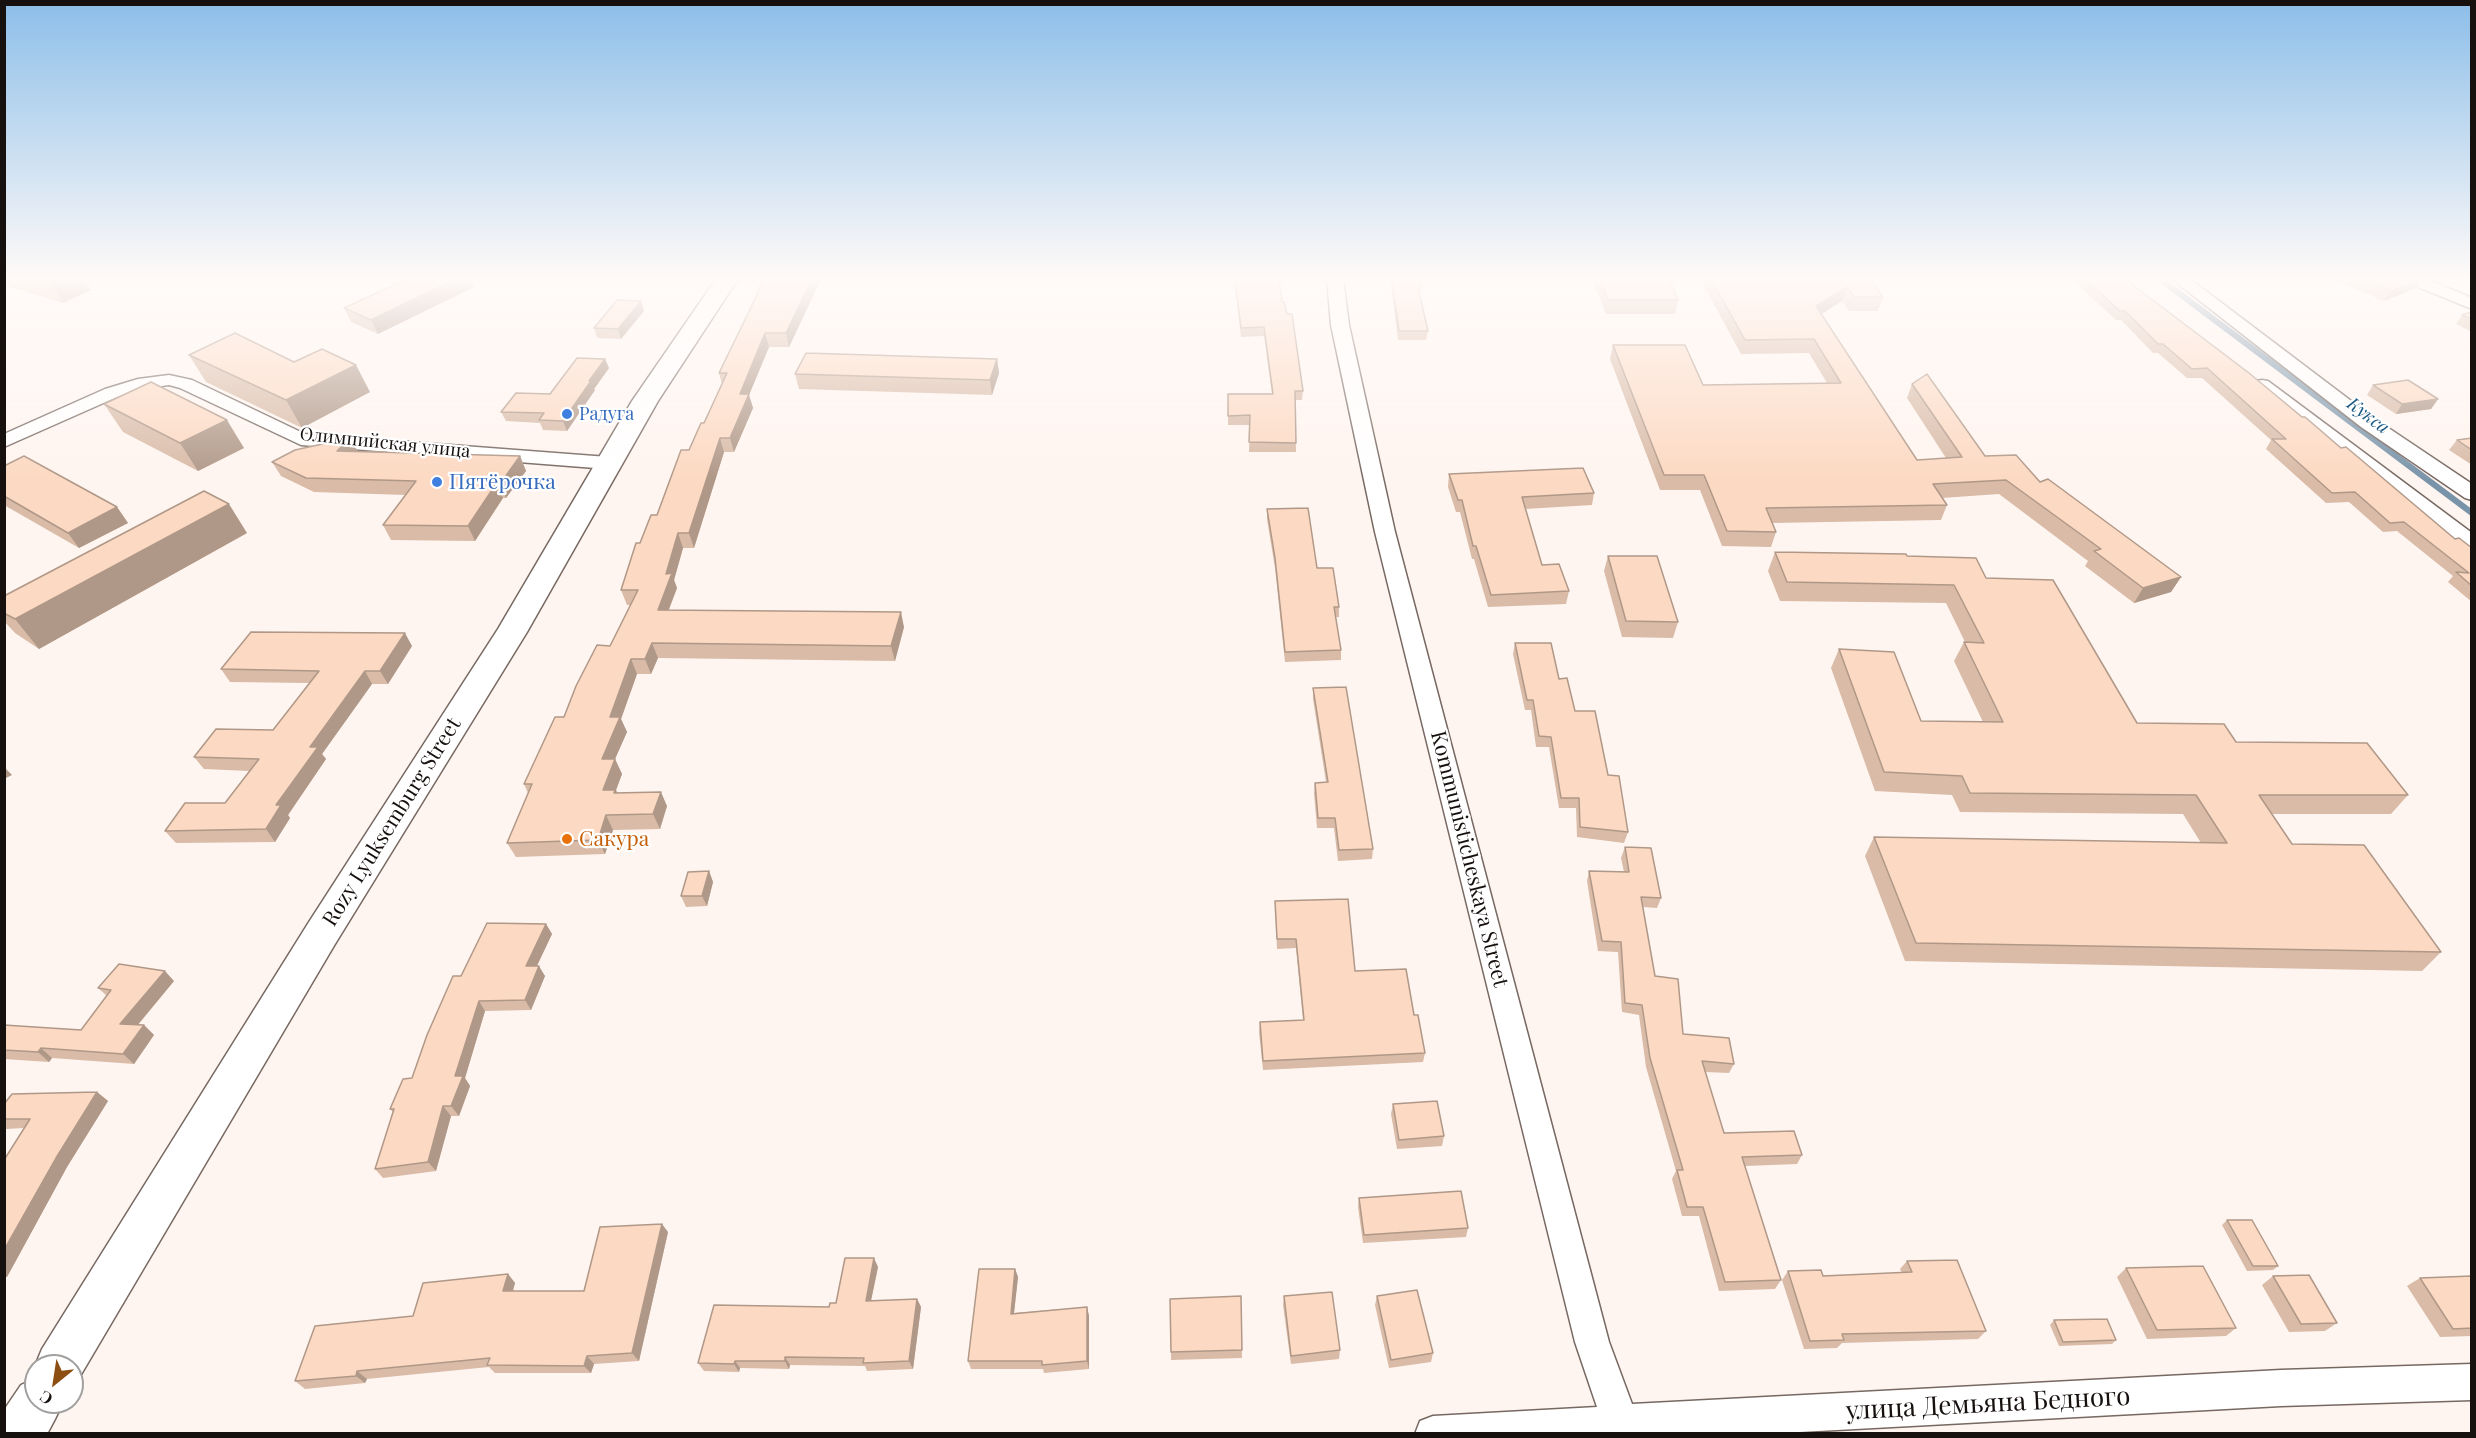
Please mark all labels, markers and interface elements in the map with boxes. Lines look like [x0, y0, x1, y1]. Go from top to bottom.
water label: Кукса [2343, 393, 2393, 439]
place label: Радуга [579, 403, 634, 425]
marker: Радуга [560, 407, 574, 421]
street label: Олимпийская улица [299, 423, 471, 463]
place label: Пятёрочка [449, 469, 556, 495]
marker: Пятёрочка [430, 475, 444, 489]
street label: Rozy Lyuksemburg Street [317, 713, 467, 931]
street label: Kommunisticheskaya Street [1425, 728, 1513, 990]
place label: Сакура [579, 826, 649, 852]
marker: Сакура [560, 832, 574, 846]
north arrow [24, 1354, 84, 1414]
street label: улица Демьяна Бедного [1845, 1381, 2131, 1427]
text: С [36, 1386, 56, 1410]

